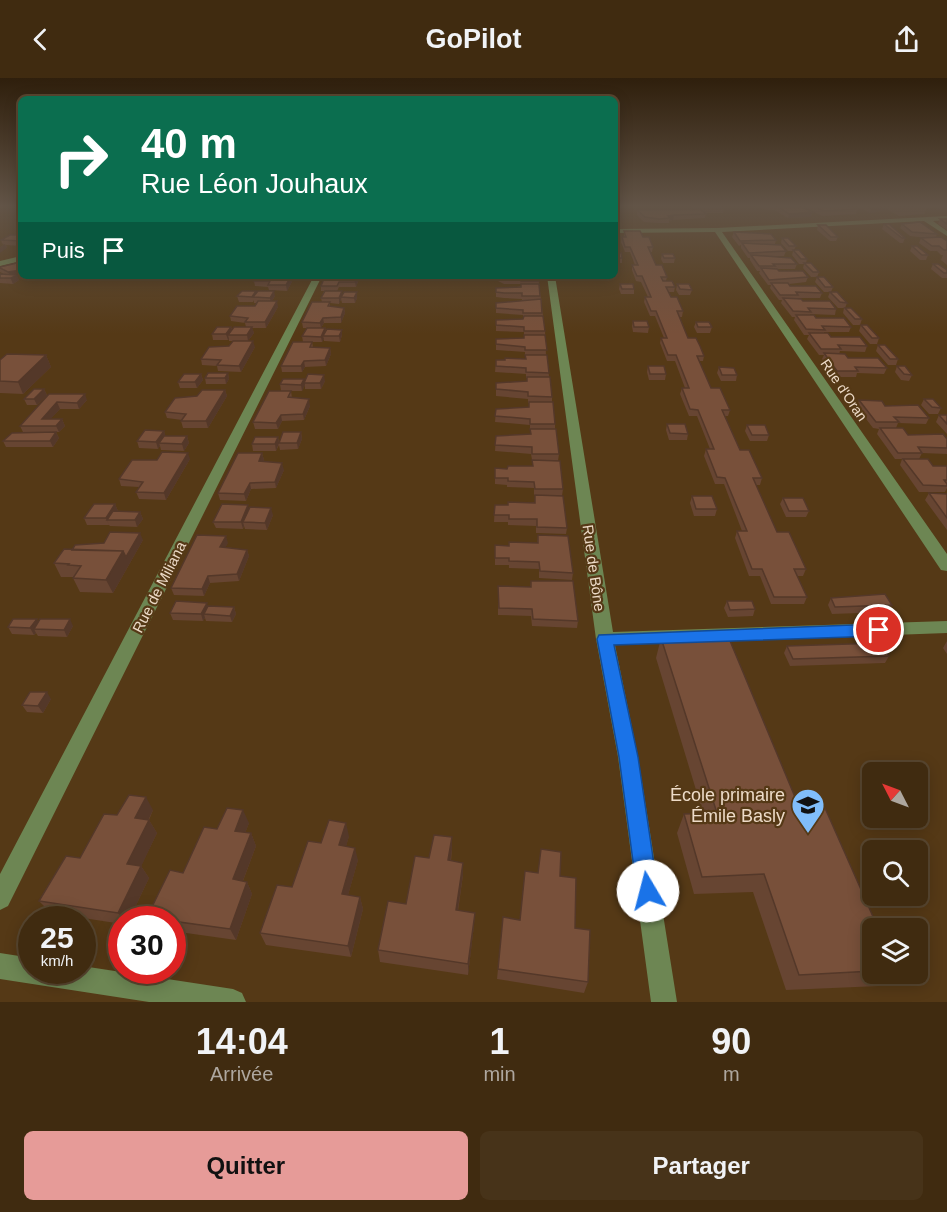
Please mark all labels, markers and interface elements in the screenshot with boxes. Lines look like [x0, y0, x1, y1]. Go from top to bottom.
icon: back [24, 23, 57, 56]
icon: share [890, 23, 923, 56]
text: GoPilot [426, 24, 522, 54]
icon: right [42, 120, 120, 198]
text: 40 m [141, 120, 237, 167]
text: Rue Léon Jouhaux [141, 169, 368, 199]
icon: arrive [97, 234, 130, 267]
text: Puis [42, 238, 85, 263]
street label: Rue d'Oran [817, 356, 871, 424]
street label: Rue de Bône [579, 523, 609, 613]
street label: Rue de Miliana [129, 538, 190, 635]
pin [853, 604, 904, 655]
icon: arrive [862, 613, 895, 646]
north arrow [862, 762, 928, 828]
map controls [862, 762, 928, 984]
place label: École primaire Émile Basly [670, 785, 785, 826]
school or university icon: École primaire Émile Basly [790, 787, 826, 834]
button: search [862, 840, 928, 906]
position arrow [616, 859, 680, 923]
speed limit sign: 30 [108, 906, 186, 984]
button: layers [862, 918, 928, 984]
text: 25 [40, 921, 74, 954]
text: km/h [41, 952, 73, 969]
text: 14:04 [196, 1021, 288, 1062]
text: 1 [489, 1021, 510, 1062]
text: 90 [711, 1021, 751, 1062]
text: Arrivée [210, 1063, 273, 1085]
text: min [483, 1063, 516, 1085]
text: m [723, 1063, 740, 1085]
button: Quitter [24, 1131, 468, 1200]
button: Partager [480, 1131, 923, 1200]

